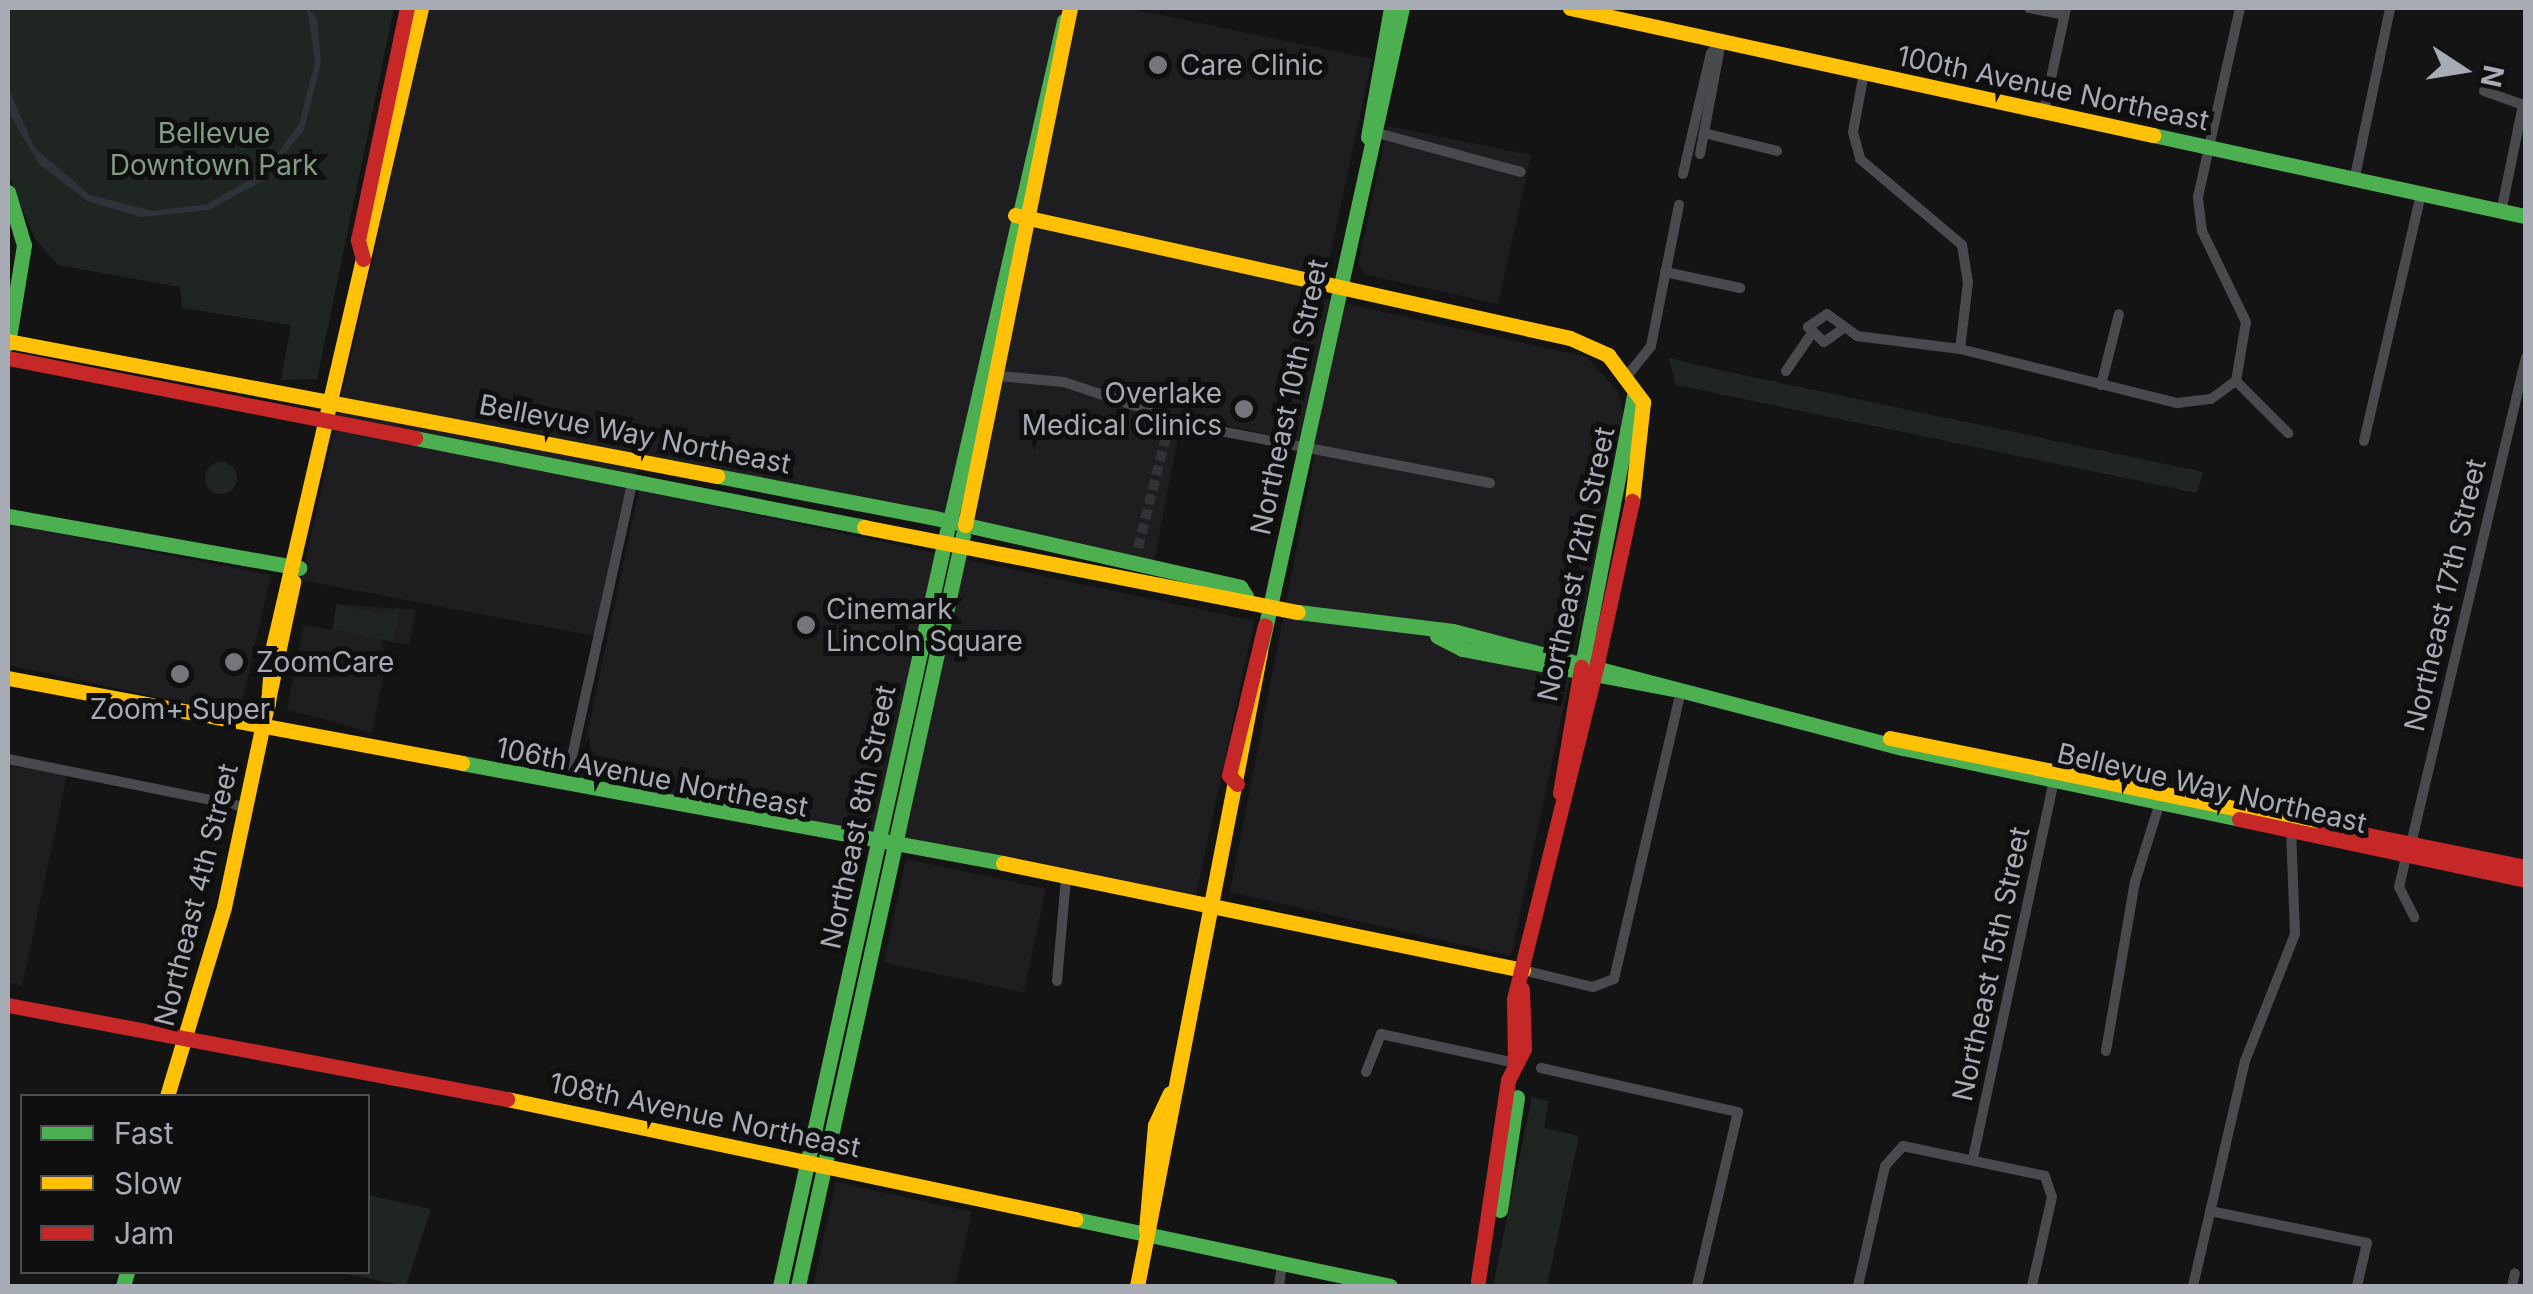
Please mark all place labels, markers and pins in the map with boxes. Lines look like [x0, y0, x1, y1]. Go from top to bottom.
place label: Care Clinic [1180, 48, 1324, 82]
marker: Care Clinic [1145, 52, 1171, 78]
place label: Overlake Medical Clinics [1022, 376, 1222, 442]
marker: Overlake Medical Clinics [1231, 396, 1257, 422]
place label: Cinemark Lincoln Square [826, 592, 1023, 658]
marker: Cinemark Lincoln Square [795, 614, 817, 636]
place label: ZoomCare [256, 645, 394, 679]
marker: ZoomCare [221, 649, 247, 675]
marker: Zoom+ Super [167, 661, 193, 687]
place label: Zoom+ Super [90, 692, 270, 726]

